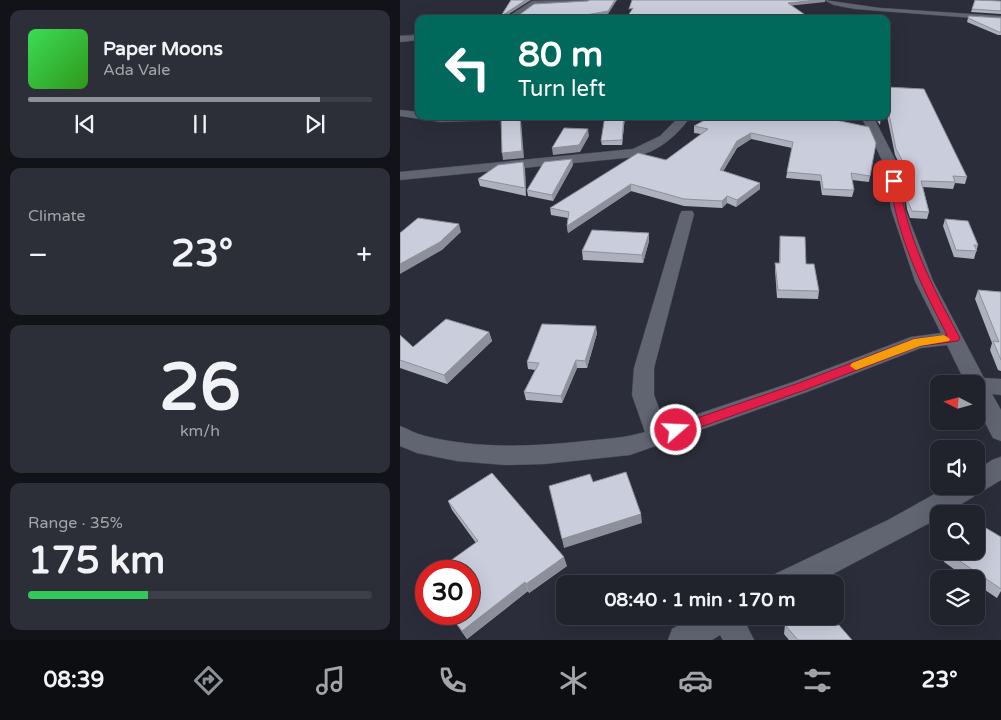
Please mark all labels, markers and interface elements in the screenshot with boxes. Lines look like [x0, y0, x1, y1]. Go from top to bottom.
text: 80 m [518, 34, 603, 76]
icon: left [435, 35, 500, 100]
text: Paper Moons [103, 38, 223, 60]
text: Ada Vale [103, 60, 170, 80]
text: Turn left [518, 76, 606, 102]
icon: previous [71, 110, 99, 138]
icon: pause [186, 110, 214, 138]
icon: next [301, 110, 329, 138]
pin [873, 160, 915, 202]
icon: arrive [880, 167, 908, 195]
text: Climate [28, 206, 86, 226]
text: 23° [171, 231, 233, 277]
text: − [28, 238, 48, 272]
text: + [356, 238, 372, 272]
text: 26 [159, 349, 241, 428]
north arrow [930, 375, 985, 430]
map controls [930, 375, 985, 625]
position arrow [649, 403, 701, 455]
text: km/h [180, 421, 220, 441]
button: sound [930, 440, 985, 495]
button: search [930, 505, 985, 560]
text: Range · 35% [28, 513, 123, 533]
text: 175 km [28, 538, 165, 584]
speed limit sign: 30 [415, 560, 480, 625]
button: layers [930, 570, 985, 625]
text: 08:40 · 1 min · 170 m [604, 589, 796, 611]
icon: directions [191, 663, 226, 698]
icon: music [313, 663, 348, 698]
icon: phone [435, 663, 470, 698]
icon: climate [556, 663, 591, 698]
icon: car [678, 663, 713, 698]
icon: filters [800, 663, 835, 698]
text: 08:39 [43, 667, 104, 693]
text: 23° [922, 667, 958, 693]

